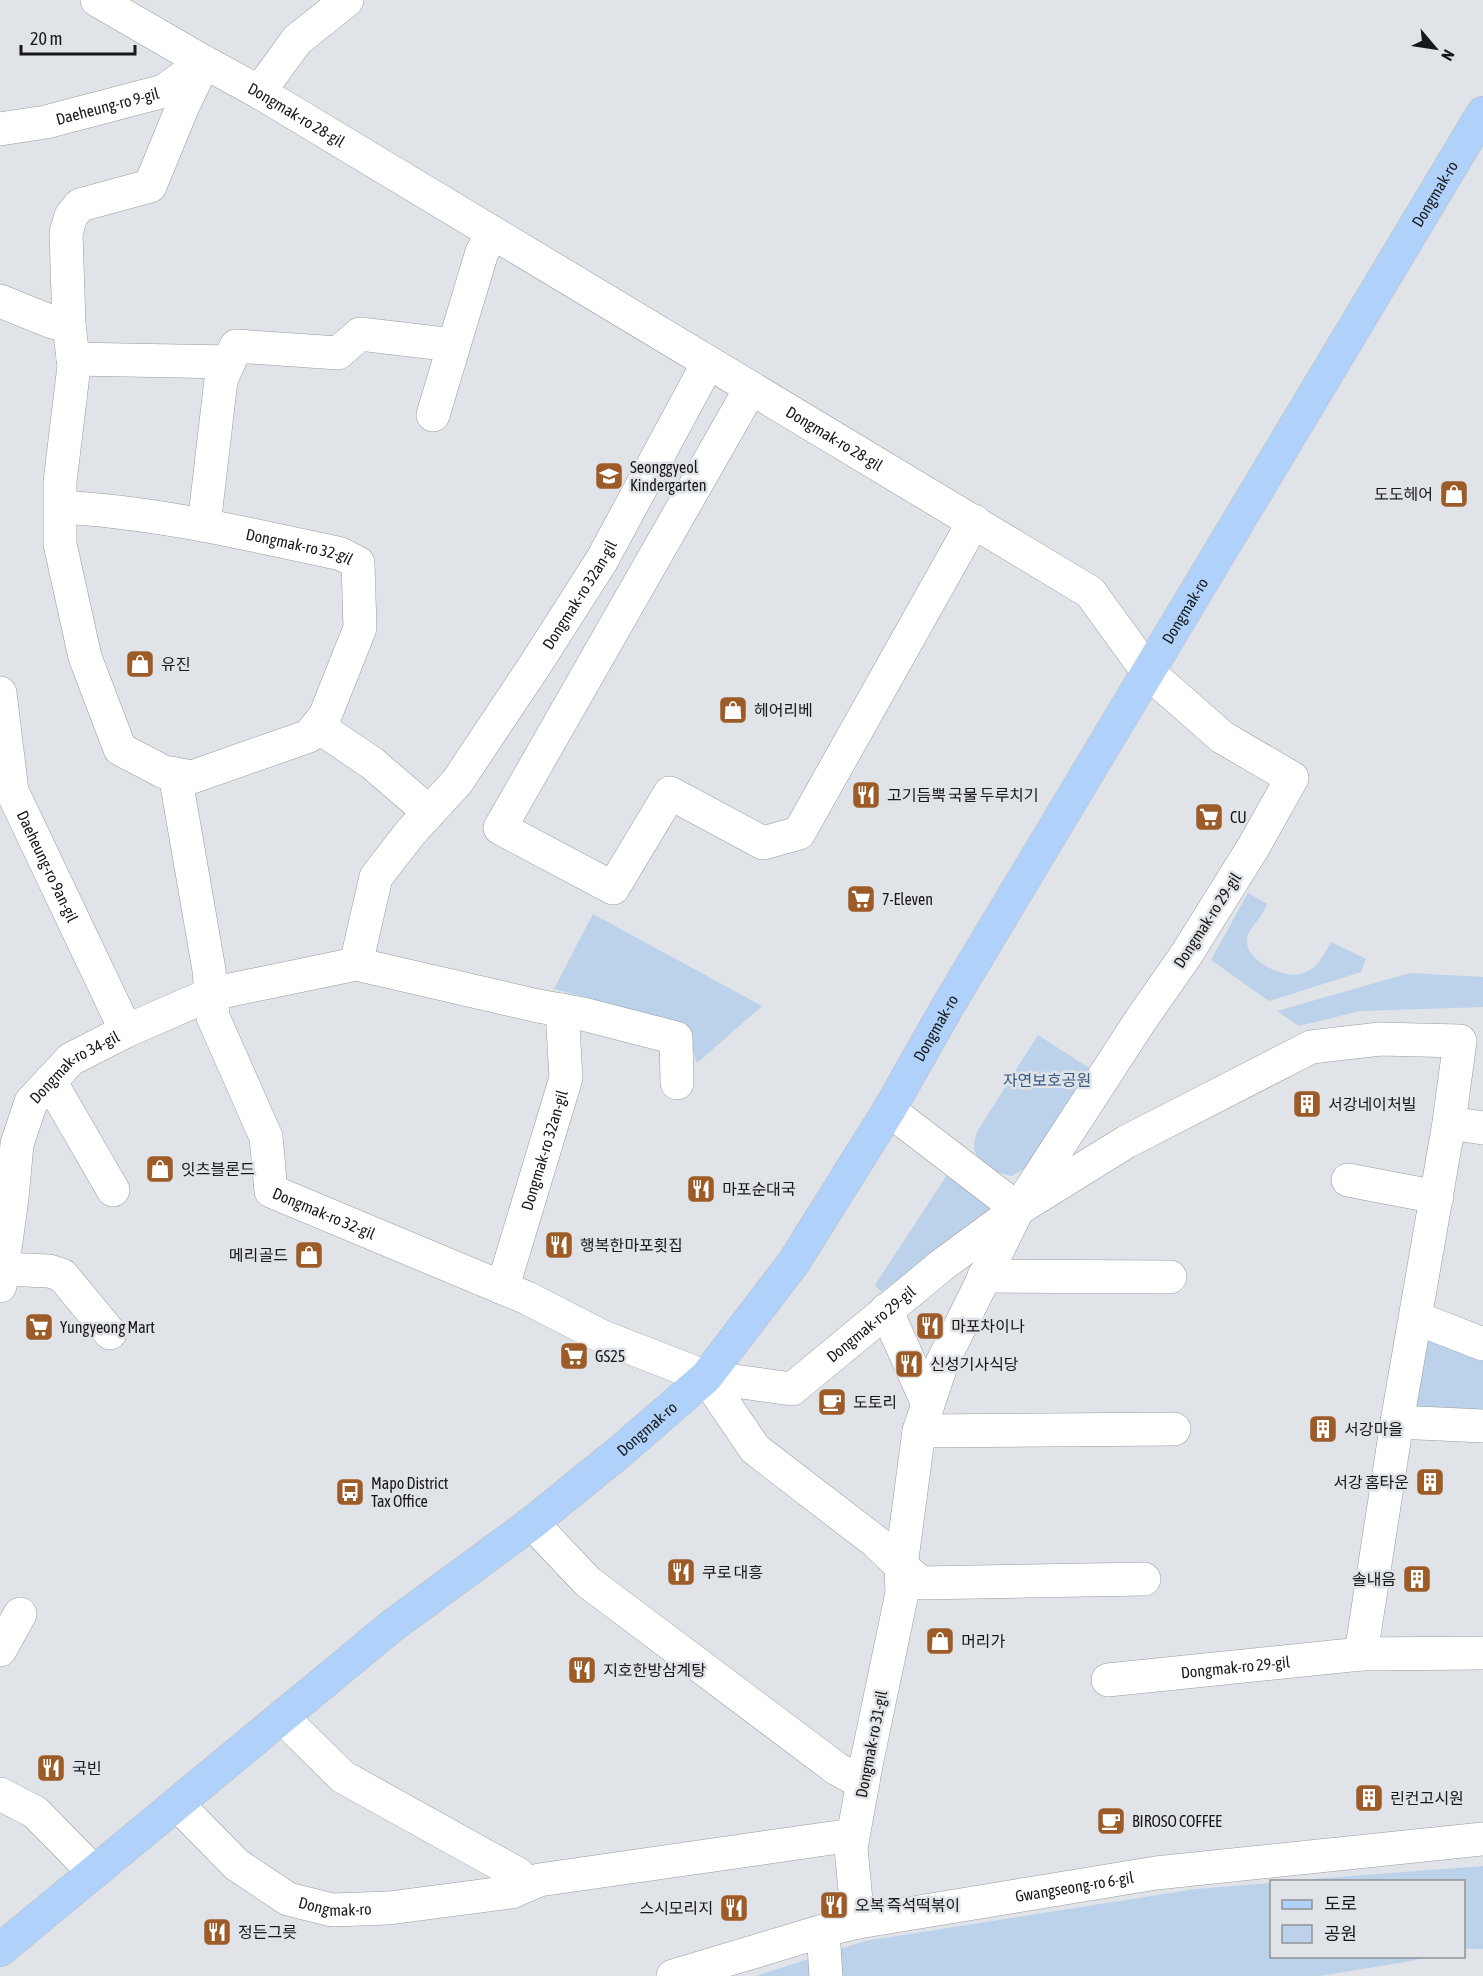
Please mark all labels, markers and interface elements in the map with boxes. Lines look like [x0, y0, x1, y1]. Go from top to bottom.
scale bar [21, 18, 135, 56]
north arrow [1405, 18, 1465, 78]
text: 20 m [30, 28, 62, 49]
text: N [1438, 47, 1458, 64]
street label: Dongmak-ro 28-gil [245, 79, 349, 151]
street label: Daeheung-ro 9-gil [54, 84, 162, 128]
street label: Dongmak-ro [1408, 158, 1461, 230]
street label: Dongmak-ro 28-gil [783, 402, 887, 475]
place label: Seonggyeol Kindergarten [630, 458, 706, 495]
school or university icon: Seonggyeol Kindergarten [593, 460, 625, 492]
shop icon: 도도헤어 [1438, 478, 1470, 510]
place label: 도도헤어 [1374, 485, 1433, 503]
street label: Dongmak-ro 32-gil [244, 525, 357, 568]
street label: Dongmak-ro 32an-gil [539, 537, 620, 652]
street label: Dongmak-ro [1158, 575, 1211, 647]
shop icon: 유진 [124, 648, 156, 680]
place label: 유진 [161, 655, 190, 673]
shop icon: 헤어리베 [717, 694, 749, 726]
place label: 헤어리베 [754, 701, 813, 719]
restaurant icon: 고기듬뿍 국물 두루치기 [850, 779, 882, 811]
place label: 고기듬뿍 국물 두루치기 [887, 786, 1039, 804]
supermarket icon: CU [1193, 801, 1225, 833]
street label: Daeheung-ro 9an-gil [14, 808, 82, 925]
place label: CU [1230, 808, 1247, 826]
street label: Dongmak-ro 29-gil [1170, 869, 1246, 971]
supermarket icon: 7-Eleven [845, 883, 877, 915]
place label: 7-Eleven [882, 890, 933, 908]
street label: Dongmak-ro [910, 991, 962, 1064]
street label: Dongmak-ro 34-gil [26, 1027, 123, 1107]
park label: 자연보호공원 [1003, 1071, 1091, 1089]
street label: Dongmak-ro 32an-gil [517, 1087, 571, 1212]
building icon: 서강네이처빌 [1291, 1088, 1323, 1120]
place label: 서강네이처빌 [1328, 1095, 1416, 1113]
shop icon: 잇츠블론드 [144, 1153, 176, 1185]
place label: 잇츠블론드 [181, 1160, 255, 1178]
restaurant icon: 마포순대국 [685, 1173, 717, 1205]
place label: 마포순대국 [722, 1180, 796, 1198]
street label: Dongmak-ro 32-gil [270, 1184, 379, 1243]
restaurant icon: 행복한마포횟집 [543, 1229, 575, 1261]
place label: 행복한마포횟집 [580, 1236, 683, 1254]
shop icon: 메리골드 [293, 1239, 325, 1271]
place label: 메리골드 [229, 1246, 288, 1264]
street label: Dongmak-ro 29-gil [823, 1282, 919, 1366]
restaurant icon: 마포차이나 [914, 1310, 946, 1342]
supermarket icon: Yungyeong Mart [23, 1311, 55, 1343]
place label: 마포차이나 [951, 1317, 1025, 1335]
place label: Yungyeong Mart [60, 1318, 155, 1337]
supermarket icon: GS25 [558, 1340, 590, 1372]
place label: GS25 [595, 1347, 625, 1365]
restaurant icon: 신성기사식당 [893, 1348, 925, 1380]
place label: 신성기사식당 [930, 1355, 1019, 1373]
cafe icon: 도토리 [816, 1386, 848, 1418]
place label: 도토리 [853, 1393, 897, 1411]
street label: Dongmak-ro [613, 1398, 680, 1459]
building icon: 서강마을 [1307, 1413, 1339, 1445]
place label: 서강마을 [1344, 1420, 1403, 1438]
building icon: 서강 홈타운 [1414, 1466, 1446, 1498]
place label: 서강 홈타운 [1333, 1473, 1409, 1491]
place label: Mapo District Tax Office [371, 1474, 449, 1510]
bus stop icon: Mapo District Tax Office [334, 1476, 366, 1508]
restaurant icon: 쿠로 대흥 [665, 1556, 697, 1588]
place label: 쿠로 대흥 [702, 1563, 763, 1581]
building icon: 솔내음 [1401, 1563, 1433, 1595]
place label: 솔내음 [1352, 1570, 1396, 1588]
shop icon: 머리가 [924, 1625, 956, 1657]
place label: 머리가 [961, 1632, 1005, 1650]
street label: Dongmak-ro 29-gil [1180, 1652, 1291, 1681]
restaurant icon: 지호한방삼계탕 [566, 1654, 598, 1686]
place label: 지호한방삼계탕 [603, 1661, 706, 1679]
street label: Dongmak-ro 31-gil [852, 1688, 891, 1799]
restaurant icon: 국빈 [35, 1752, 67, 1784]
place label: 국빈 [72, 1759, 101, 1777]
building icon: 린컨고시원 [1353, 1782, 1385, 1814]
place label: 린컨고시원 [1390, 1789, 1464, 1807]
cafe icon: BIROSO COFFEE [1095, 1805, 1127, 1837]
place label: BIROSO COFFEE [1132, 1812, 1222, 1830]
street label: Gwangseong-ro 6-gil [1014, 1868, 1136, 1905]
legend [1270, 1880, 1465, 1958]
restaurant icon: 오복 즉석떡볶이 [818, 1889, 850, 1921]
restaurant icon: 스시모리지 [718, 1892, 750, 1924]
street label: Dongmak-ro [297, 1893, 372, 1919]
text: 도로 [1324, 1893, 1357, 1914]
place label: 오복 즉석떡볶이 [855, 1896, 960, 1914]
place label: 스시모리지 [639, 1899, 713, 1917]
restaurant icon: 정든그릇 [201, 1916, 233, 1948]
place label: 정든그릇 [238, 1923, 297, 1941]
text: 공원 [1324, 1923, 1357, 1944]

